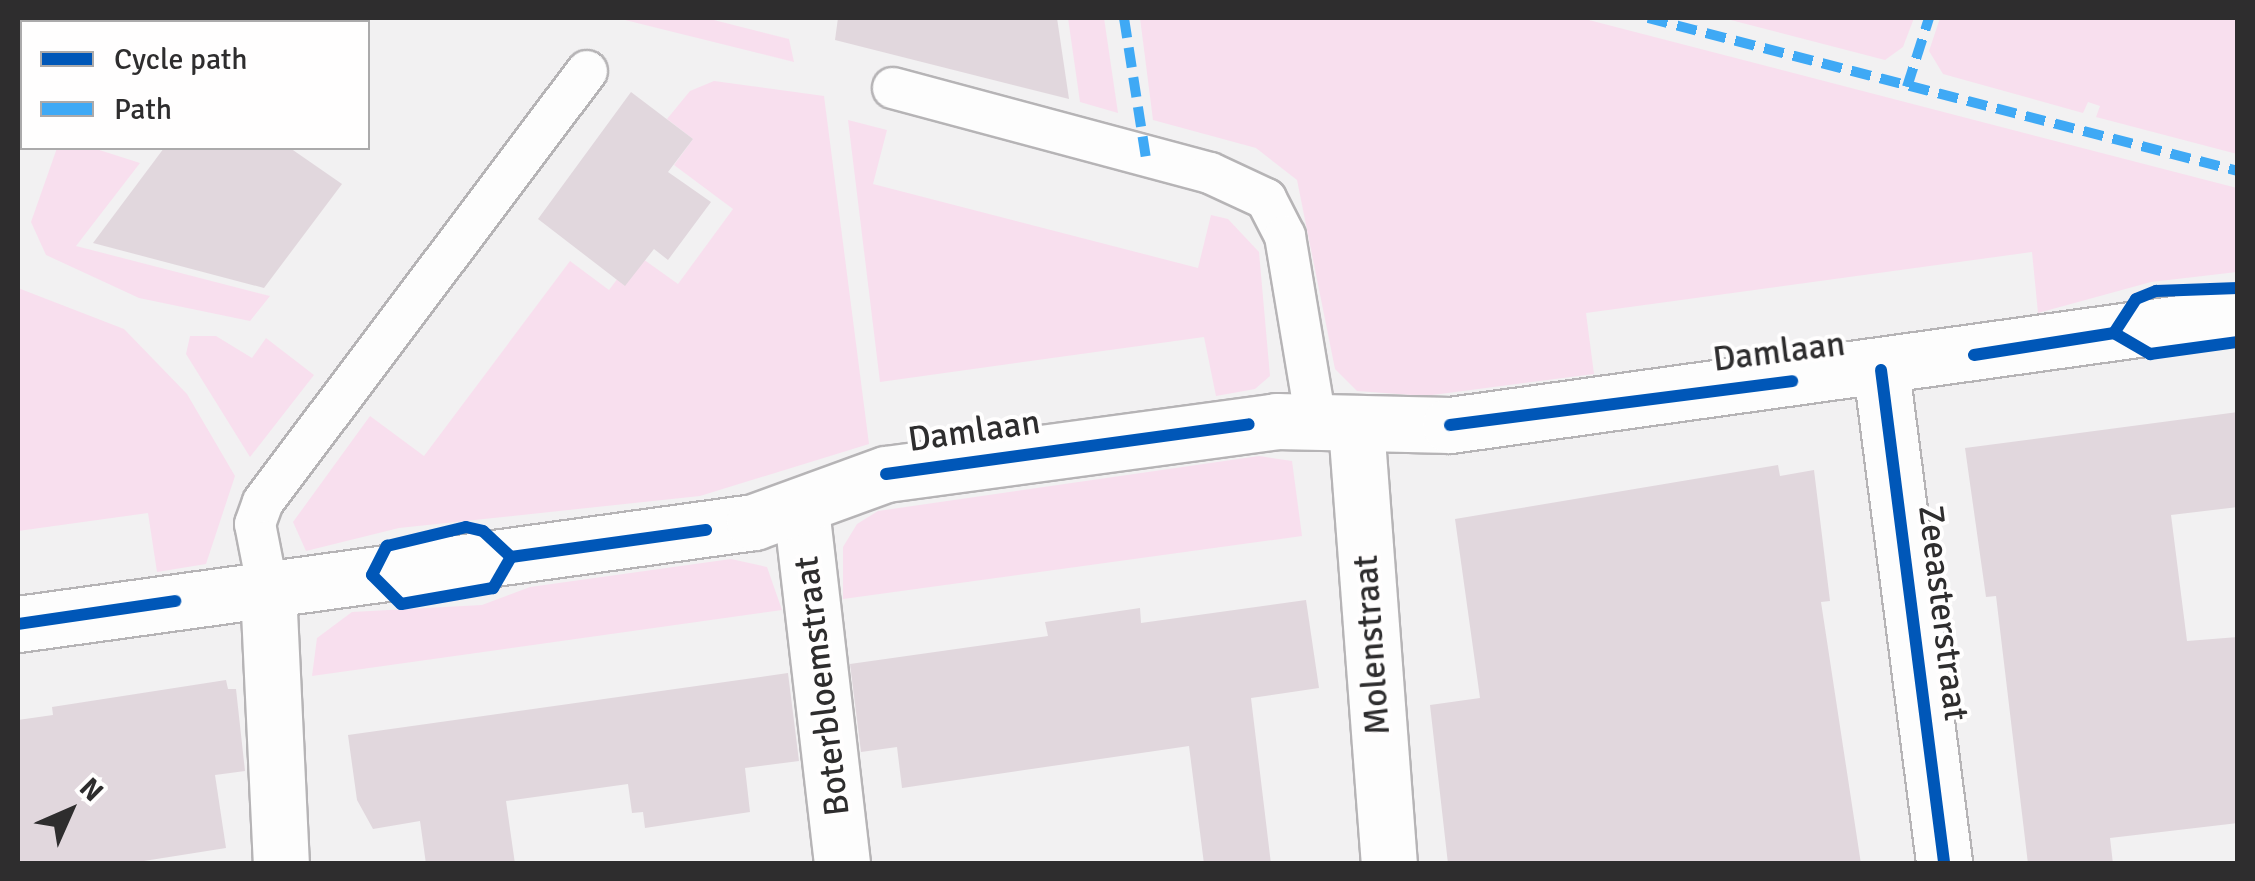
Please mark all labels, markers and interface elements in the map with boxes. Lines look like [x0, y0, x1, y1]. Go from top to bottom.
legend [20, 20, 370, 150]
text: Cycle path [114, 41, 248, 78]
text: Path [114, 91, 172, 128]
street label: Damlaan [1710, 323, 1848, 381]
street label: Damlaan [905, 401, 1043, 461]
street label: Zeeasterstraat [1909, 503, 1977, 723]
street label: Molenstraat [1345, 553, 1399, 737]
street label: Boterbloemstraat [785, 554, 859, 818]
north arrow [20, 761, 120, 861]
text: N [72, 771, 110, 809]

